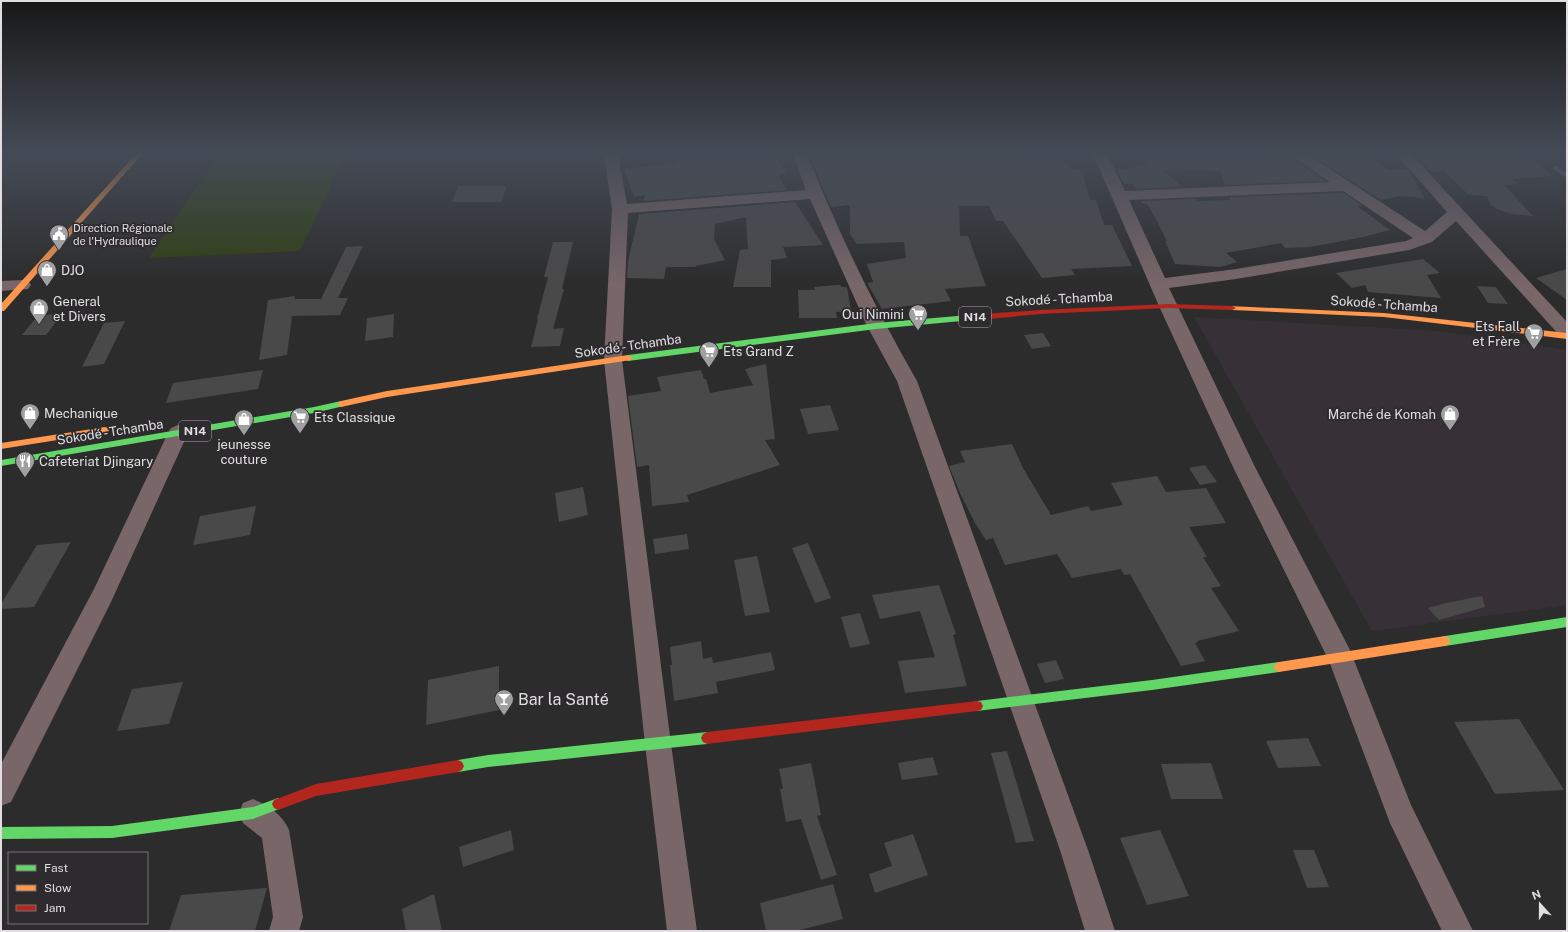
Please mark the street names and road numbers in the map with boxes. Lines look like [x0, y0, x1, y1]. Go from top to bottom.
street label: Sokodé - Tchamba [1005, 289, 1113, 309]
street label: Sokodé - Tchamba [1330, 293, 1438, 315]
road number: N14 [959, 307, 991, 327]
street label: Sokodé - Tchamba [574, 331, 682, 361]
street label: Sokodé - Tchamba [56, 416, 164, 448]
road number: N14 [179, 421, 211, 441]

